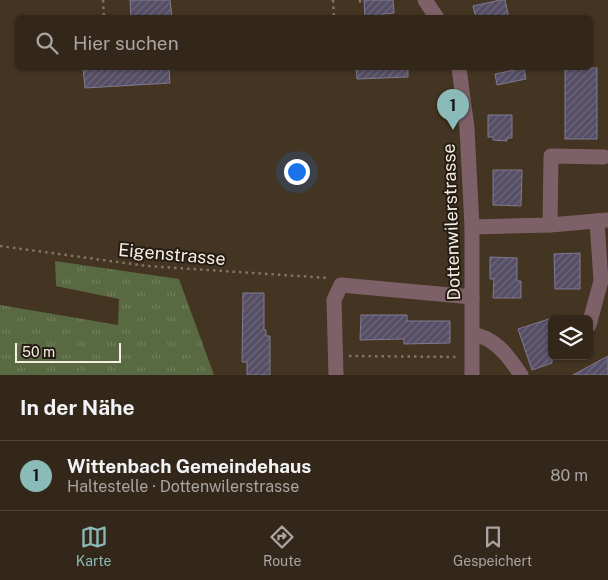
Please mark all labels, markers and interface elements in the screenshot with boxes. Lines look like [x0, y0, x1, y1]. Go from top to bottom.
search box [15, 15, 593, 70]
icon: search [33, 29, 61, 57]
text: Hier suchen [73, 32, 179, 54]
pin: 1 [437, 89, 469, 130]
street label: Dottenwilerstrasse [438, 143, 464, 301]
your location [284, 159, 310, 185]
street label: Eigenstrasse [117, 239, 227, 269]
map controls [548, 315, 593, 360]
button: layers [548, 315, 593, 360]
scale bar [15, 340, 121, 363]
text: 50 m [22, 344, 55, 360]
text: In der Nähe [20, 395, 135, 420]
text: Wittenbach Gemeindehaus [67, 455, 311, 477]
text: 1 [33, 466, 39, 485]
text: 80 m [550, 466, 588, 485]
text: Haltestelle · Dottenwilerstrasse [67, 477, 299, 496]
tab: Karte [76, 523, 111, 569]
tab: Route [263, 523, 301, 569]
tab: Gespeichert [453, 523, 532, 569]

